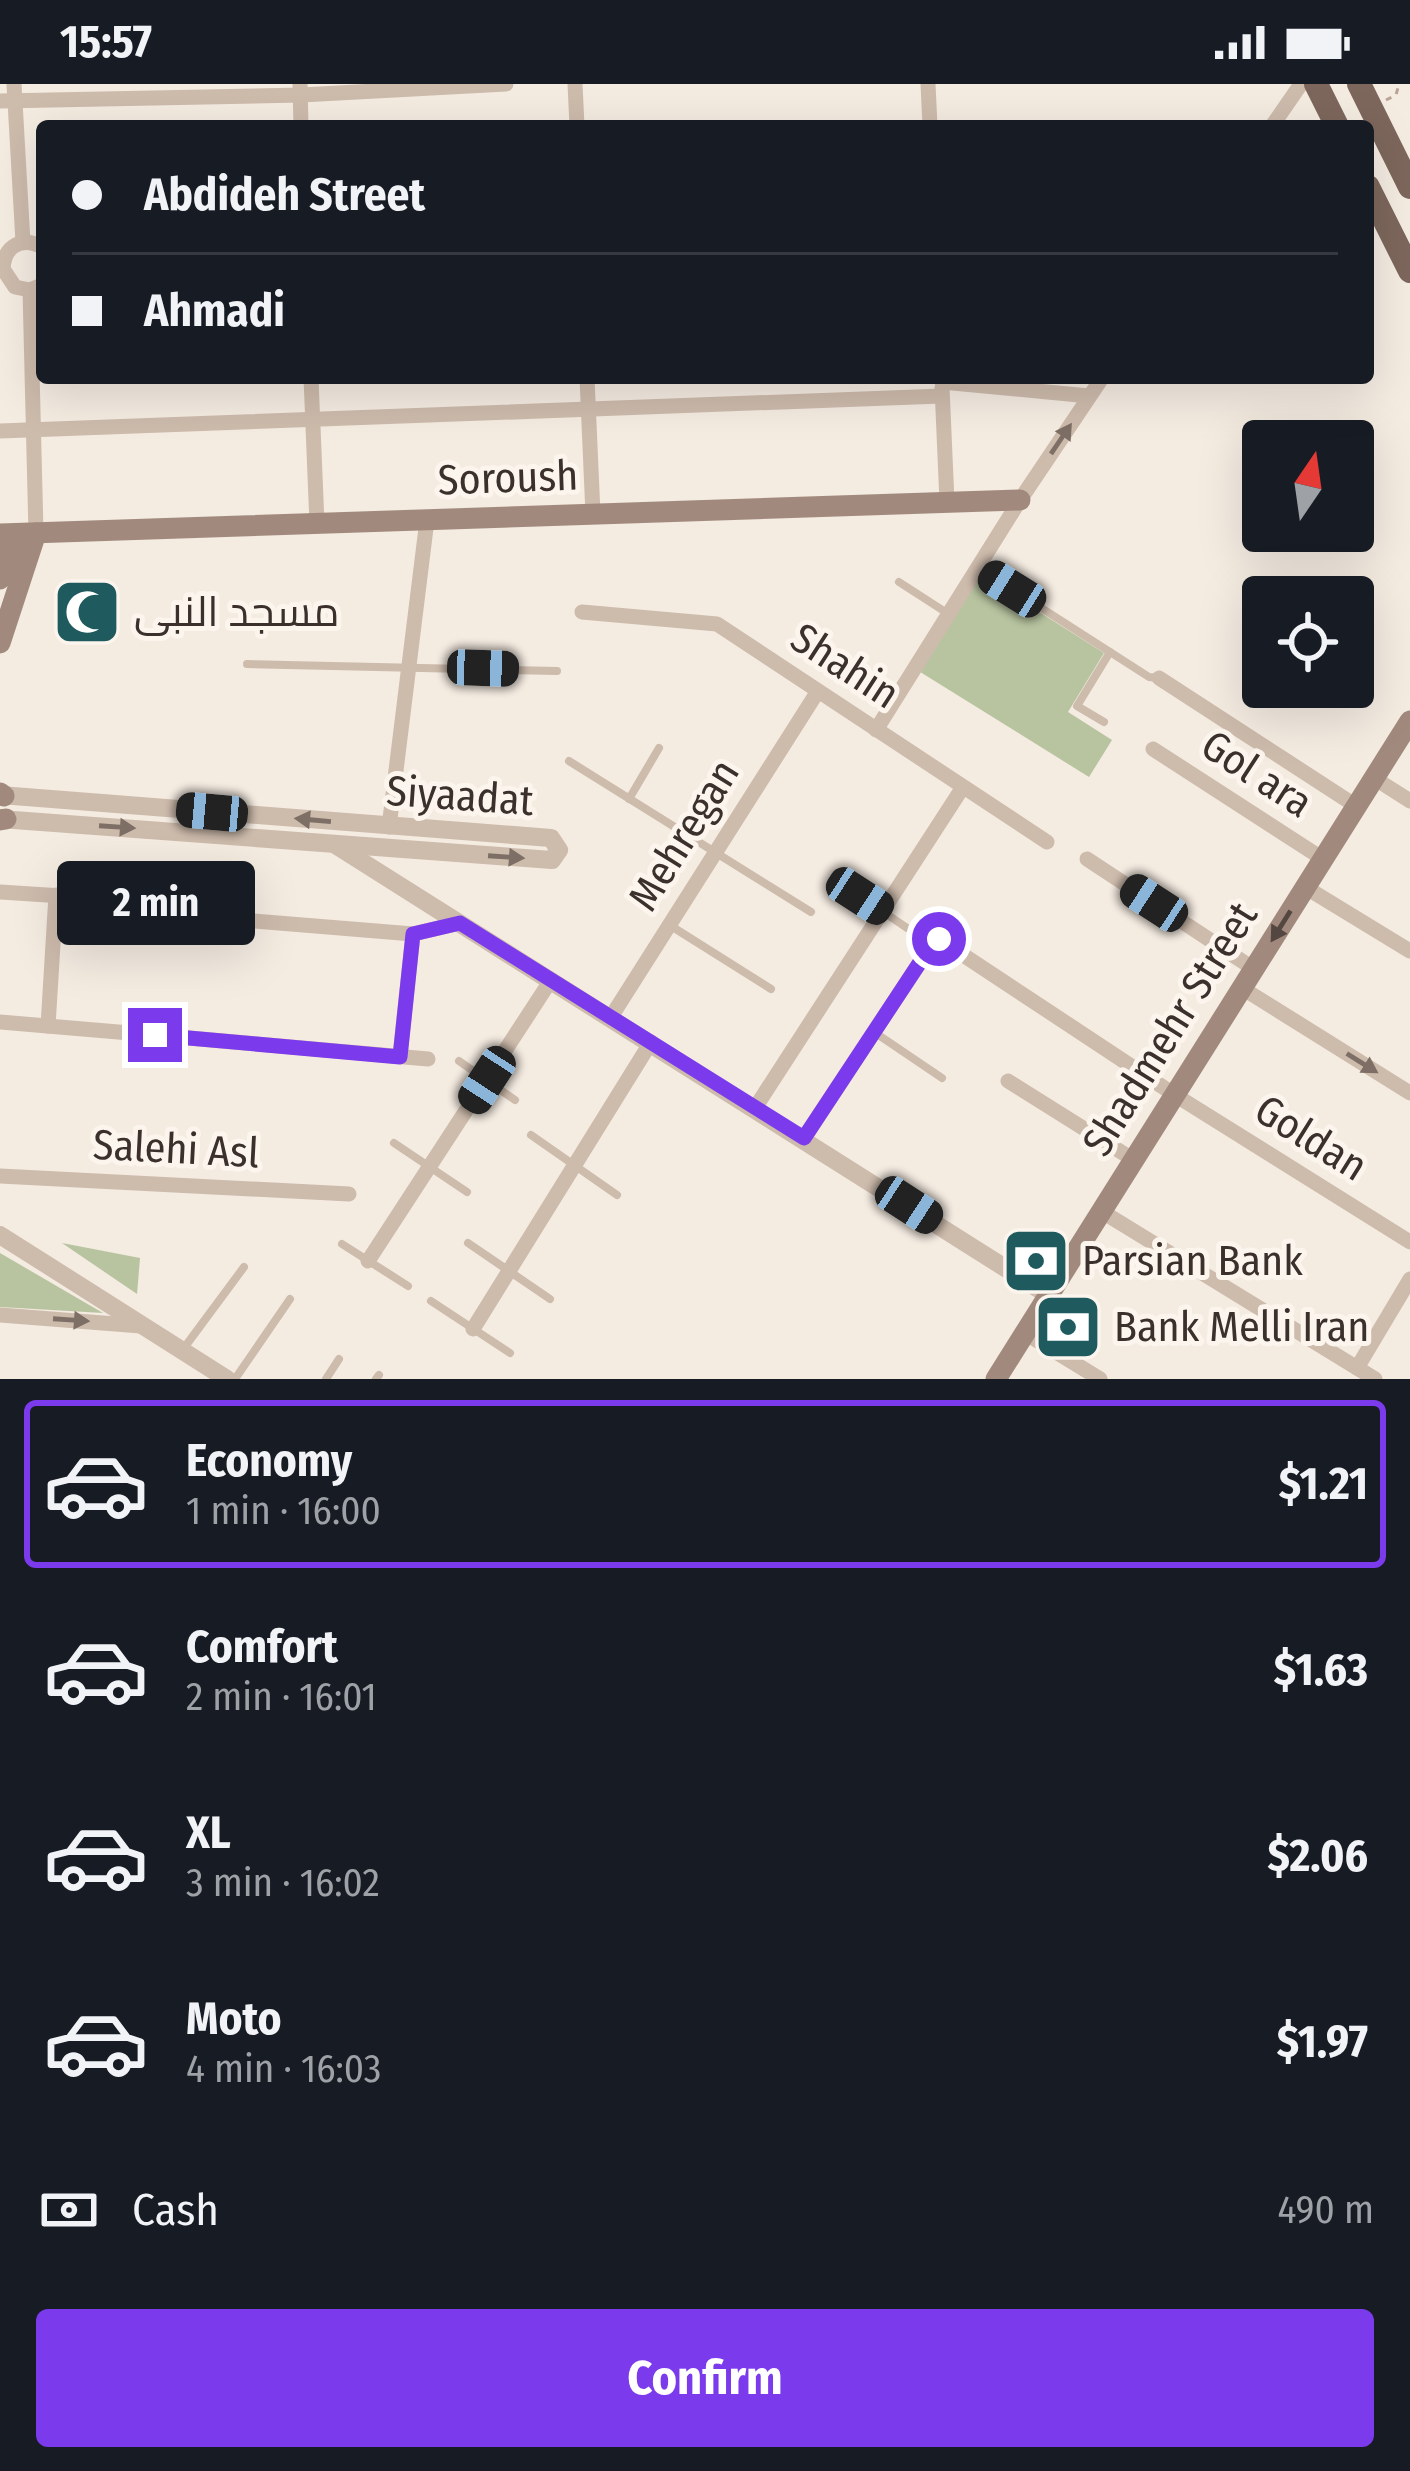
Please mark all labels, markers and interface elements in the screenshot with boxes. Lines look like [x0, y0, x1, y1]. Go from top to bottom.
text: 15:57 [60, 15, 152, 69]
text: Abdideh Street [144, 168, 425, 222]
text: Ahmadi [144, 284, 285, 338]
north arrow [1242, 420, 1374, 552]
map controls [1242, 420, 1374, 708]
one-way arrow [1049, 422, 1071, 455]
street label: Soroush [437, 451, 579, 505]
car [972, 555, 1052, 623]
button: locate [1242, 576, 1374, 708]
mosque icon: مسجد النبی [52, 577, 122, 647]
place label: مسجد النبی [134, 587, 339, 637]
street label: Shahin [782, 613, 908, 719]
car [446, 649, 520, 687]
street label: Gol ara [1192, 720, 1322, 828]
street label: Mehregan [618, 750, 750, 920]
street label: Siyaadat [385, 766, 535, 826]
car [175, 791, 249, 833]
one-way arrow [294, 811, 331, 830]
one-way arrow [99, 818, 136, 837]
one-way arrow [487, 847, 525, 866]
callout: 2 min [56, 861, 254, 945]
car [820, 861, 900, 931]
car [1114, 868, 1194, 938]
text: 2 min [113, 880, 199, 926]
street label: Shadmehr Street [1072, 893, 1268, 1165]
one-way arrow [1270, 910, 1292, 943]
route start [912, 912, 966, 966]
route end [128, 1008, 182, 1062]
car [452, 1040, 522, 1120]
one-way arrow [1345, 1051, 1378, 1073]
street label: Goldan [1246, 1084, 1376, 1192]
street label: Salehi Asl [92, 1120, 260, 1178]
car [869, 1170, 949, 1240]
bank icon: Parsian Bank [1001, 1226, 1071, 1296]
place label: Parsian Bank [1082, 1236, 1303, 1286]
bank icon: Bank Melli Iran [1033, 1292, 1103, 1362]
place label: Bank Melli Iran [1114, 1302, 1369, 1352]
one-way arrow [53, 1311, 90, 1330]
icon: car [42, 1430, 150, 1538]
text: Economy [186, 1434, 352, 1488]
text: $1.21 [1279, 1457, 1368, 1511]
text: 1 min · 16:00 [186, 1488, 381, 1534]
icon: car [42, 1616, 150, 1724]
text: Comfort [186, 1620, 338, 1674]
text: $1.63 [1274, 1643, 1368, 1697]
text: 2 min · 16:01 [186, 1674, 377, 1720]
icon: car [42, 1802, 150, 1910]
text: XL [186, 1806, 231, 1860]
text: $2.06 [1267, 1829, 1368, 1883]
text: 3 min · 16:02 [186, 1860, 380, 1906]
icon: car [42, 1988, 150, 2096]
text: Moto [186, 1992, 282, 2046]
text: $1.97 [1277, 2015, 1368, 2069]
text: 4 min · 16:03 [186, 2046, 381, 2092]
icon: cash [36, 2177, 102, 2243]
text: Cash [132, 2183, 219, 2237]
text: 490 m [1277, 2187, 1374, 2233]
button: Confirm [36, 2309, 1374, 2447]

